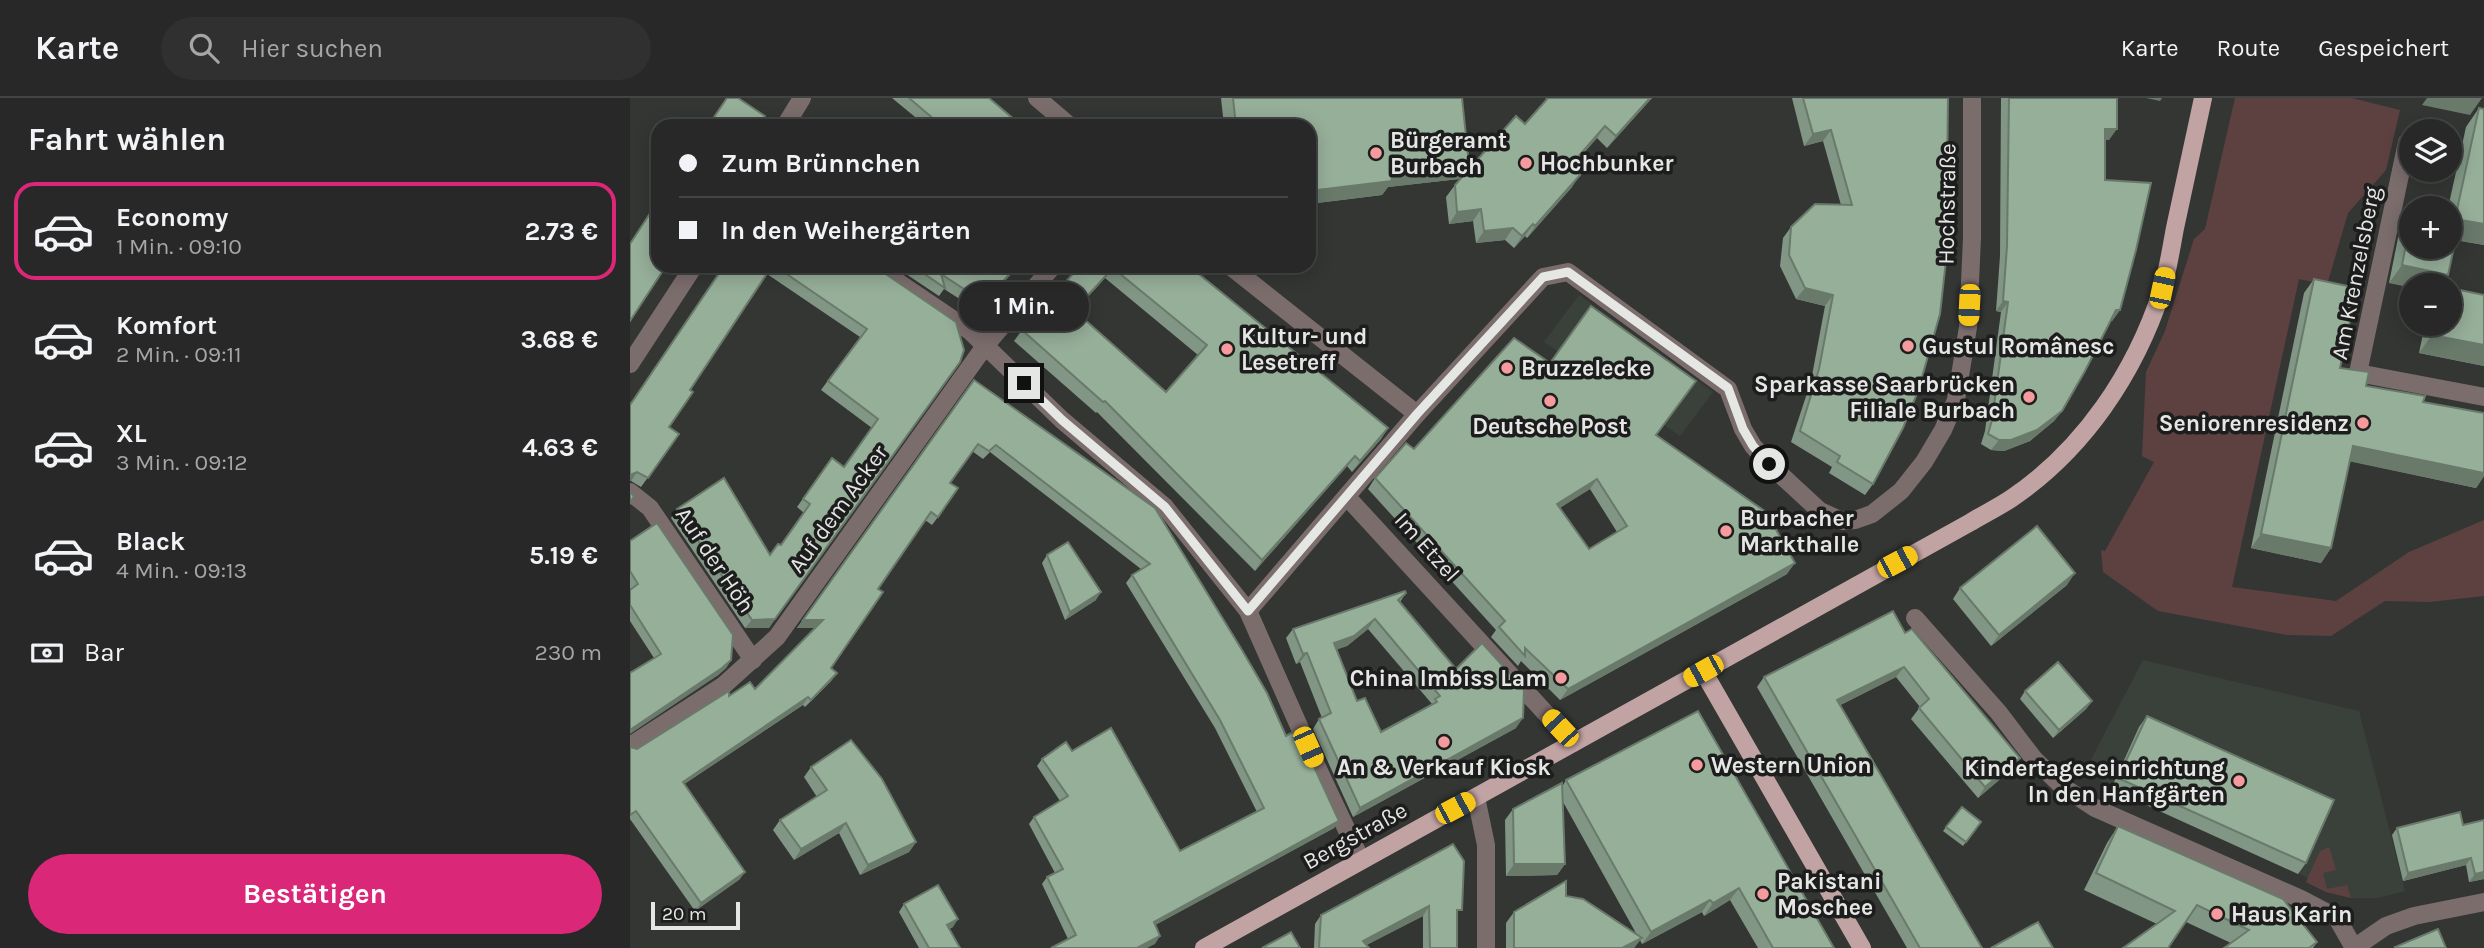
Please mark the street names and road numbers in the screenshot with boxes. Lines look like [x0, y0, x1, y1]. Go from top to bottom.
street label: Hochstraße [1932, 143, 1962, 265]
street label: Am Krenzelsberg [2326, 184, 2386, 362]
street label: Auf dem Acker [783, 439, 894, 578]
street label: Auf der Höh [670, 502, 760, 618]
street label: Im Etzel [1389, 507, 1465, 587]
street label: Bergstraße [1298, 796, 1412, 876]

